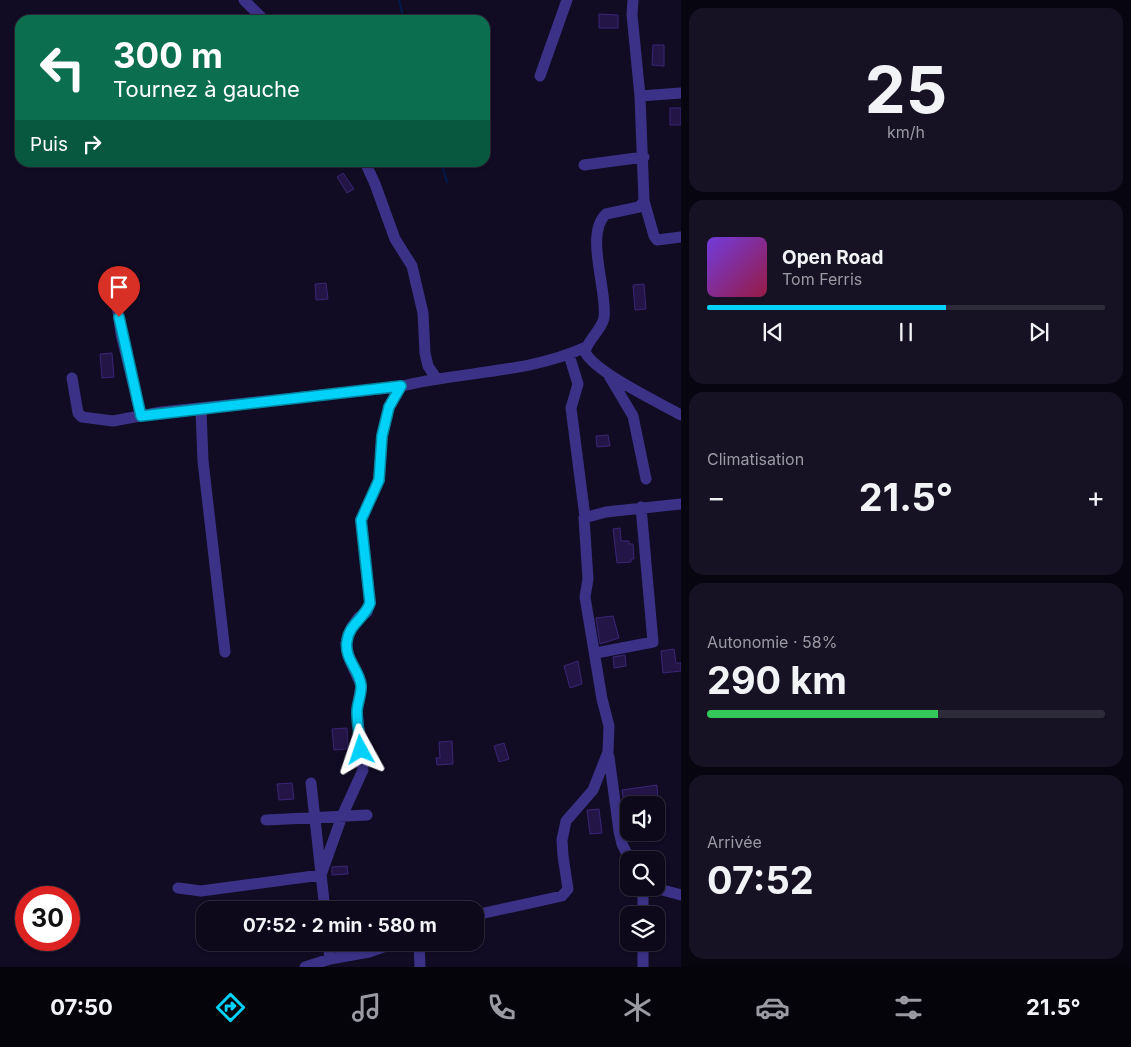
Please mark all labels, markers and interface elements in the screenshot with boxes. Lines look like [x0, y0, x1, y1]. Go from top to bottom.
text: 300 m [113, 34, 223, 76]
icon: left [30, 35, 95, 100]
text: 25 [865, 50, 947, 129]
text: Tournez à gauche [113, 76, 300, 102]
text: km/h [887, 122, 925, 142]
icon: right [78, 130, 106, 158]
text: Puis [30, 133, 68, 156]
text: Open Road [782, 246, 883, 269]
pin [98, 266, 140, 317]
text: Tom Ferris [782, 269, 862, 289]
icon: arrive [105, 273, 133, 301]
icon: previous [759, 318, 787, 346]
icon: pause [892, 318, 920, 346]
icon: next [1025, 318, 1053, 346]
text: Climatisation [707, 449, 804, 469]
text: 21.5° [859, 474, 953, 520]
text: − [707, 480, 726, 514]
text: + [1086, 480, 1105, 514]
text: Autonomie · 58% [707, 632, 837, 652]
text: 290 km [707, 657, 847, 703]
position arrow [334, 723, 386, 775]
map controls [620, 796, 665, 951]
button: sound [620, 796, 665, 841]
text: Arrivée [707, 832, 762, 852]
button: search [620, 851, 665, 896]
text: 07:52 [707, 857, 814, 903]
speed limit sign: 30 [15, 886, 80, 951]
button: layers [620, 906, 665, 951]
text: 07:52 · 2 min · 580 m [243, 914, 437, 937]
icon: directions [213, 990, 248, 1025]
icon: music [349, 990, 384, 1025]
icon: phone [484, 990, 519, 1025]
icon: climate [620, 990, 655, 1025]
icon: car [755, 990, 790, 1025]
icon: filters [891, 990, 926, 1025]
text: 07:50 [50, 994, 113, 1020]
text: 21.5° [1026, 994, 1081, 1020]

